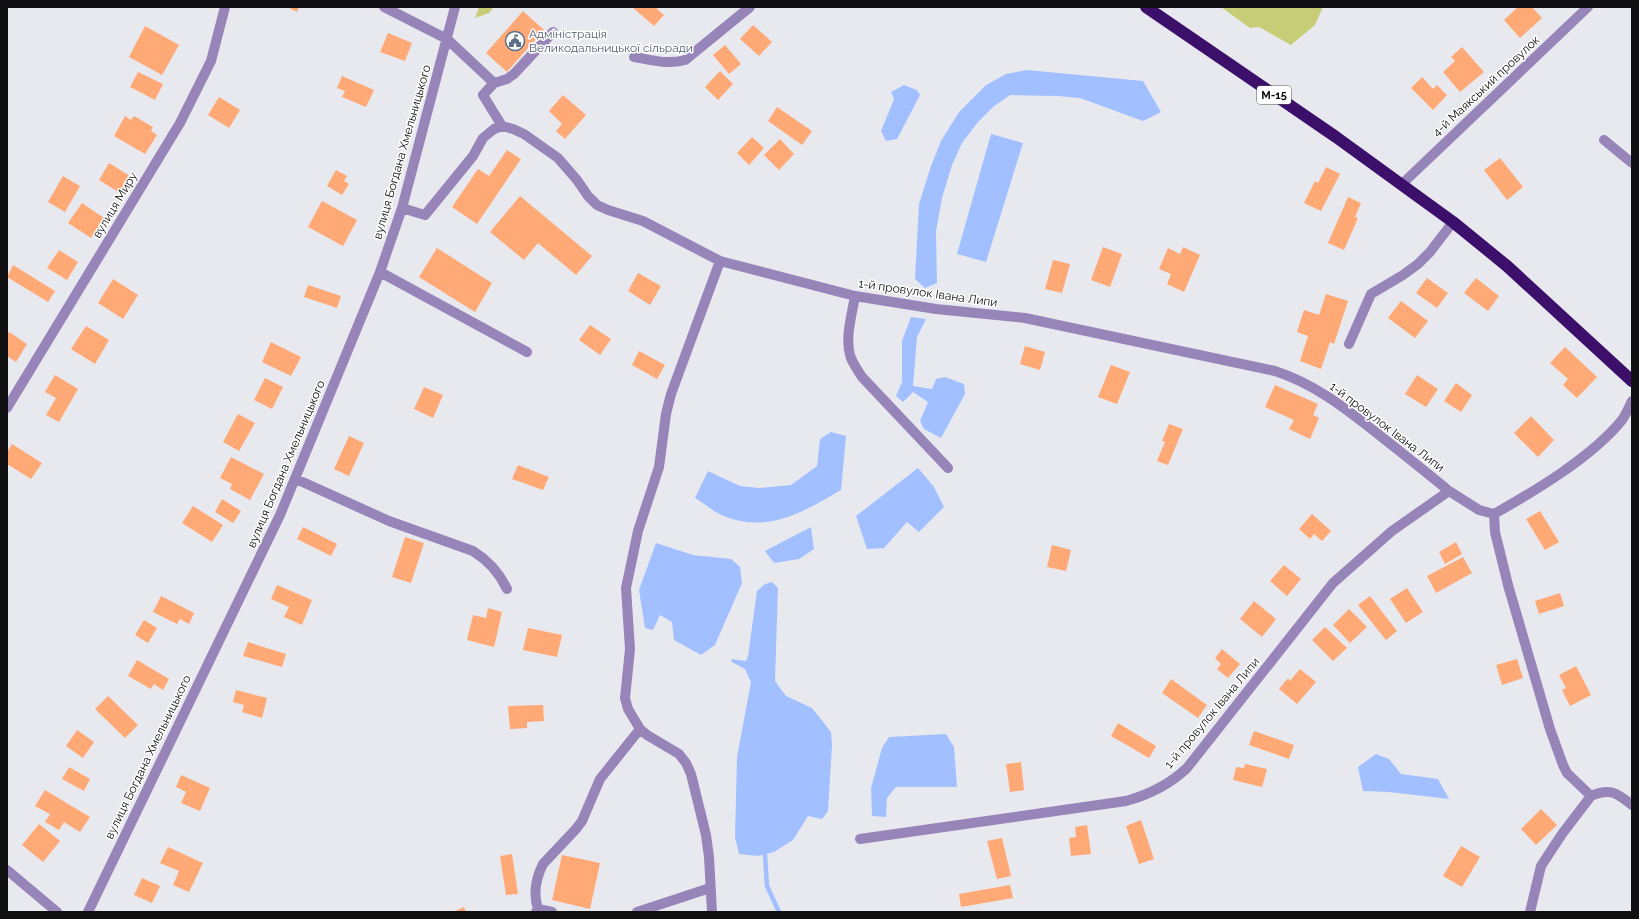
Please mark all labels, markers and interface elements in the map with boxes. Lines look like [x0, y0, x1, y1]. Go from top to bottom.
place label: Адміністрація Великодальницької сільради [529, 27, 693, 55]
public building icon: Адміністрація Великодальницької сільради [504, 30, 526, 52]
street label: 4-й Маякський провулок [1430, 33, 1542, 139]
street label: вулиця Богдана Хмельницького [370, 63, 434, 241]
road number: М-15 [1257, 86, 1291, 104]
street label: вулиця Миру [90, 169, 140, 241]
street label: 1-й провулок Івана Липи [858, 276, 998, 310]
street label: вулиця Богдана Хмельницького [244, 378, 328, 550]
street label: 1-й провулок Івана Липи [1327, 379, 1447, 475]
street label: 1-й провулок Івана Липи [1162, 655, 1262, 771]
street label: вулиця Богдана Хмельницького [102, 673, 194, 841]

